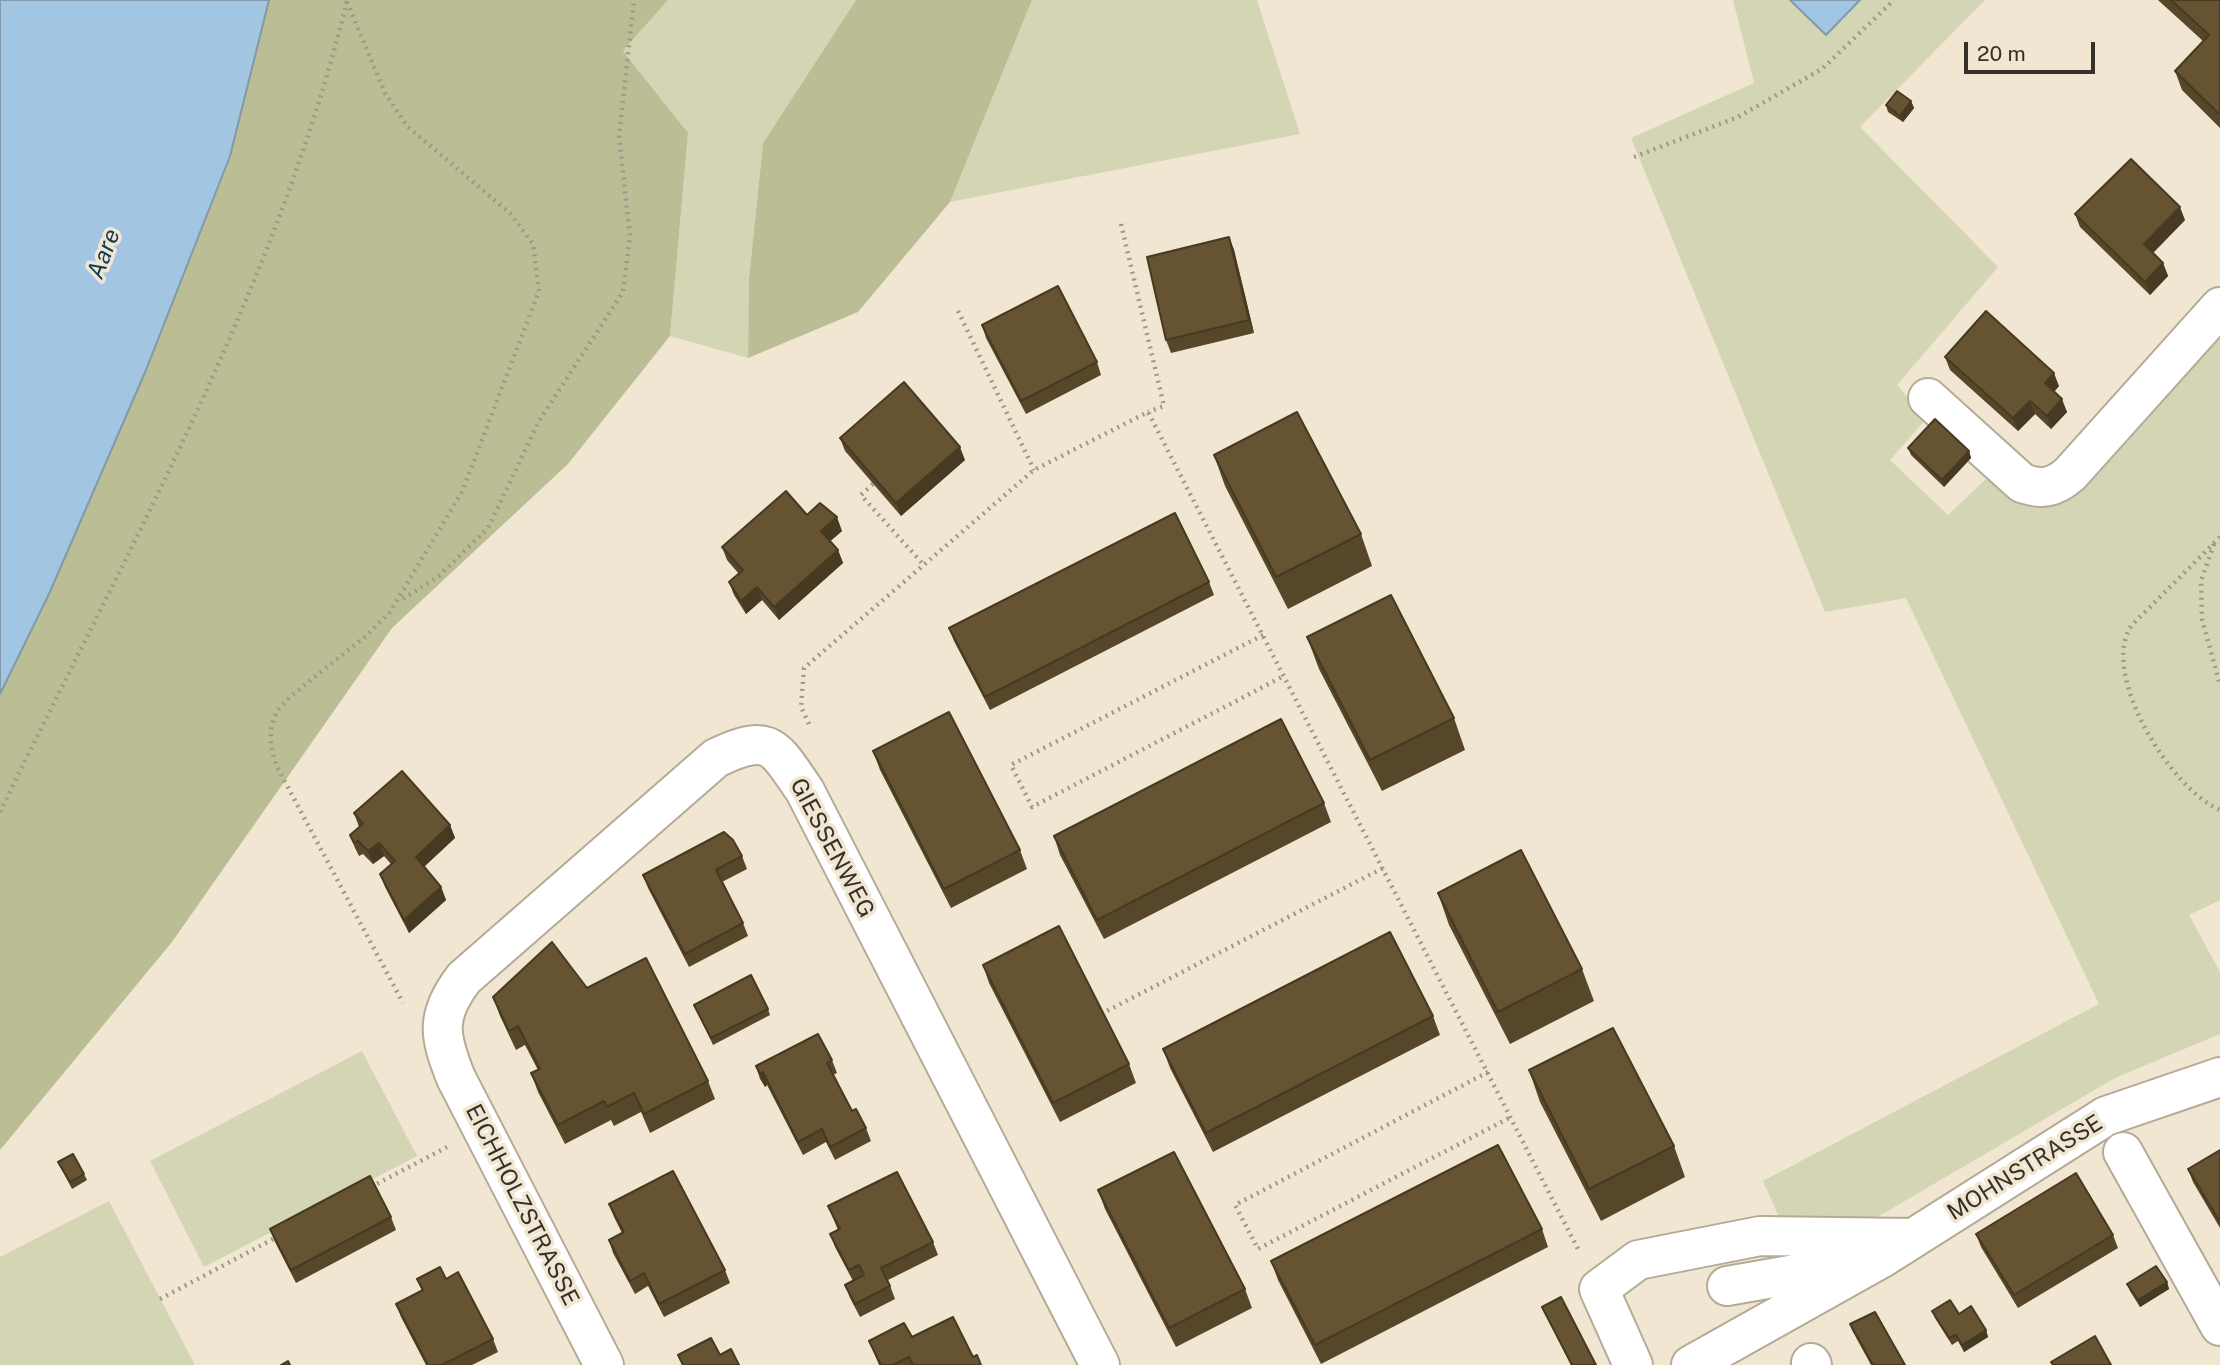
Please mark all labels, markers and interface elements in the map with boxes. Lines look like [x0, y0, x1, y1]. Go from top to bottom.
scale bar [1968, 28, 2099, 72]
text: 20 m [1977, 41, 2026, 66]
water label: Aare [81, 225, 127, 283]
street label: GIESSENWEG [784, 774, 880, 922]
street label: EICHHOLZSTRASSE [459, 1100, 585, 1310]
street label: MOHNSTRASSE [1942, 1109, 2108, 1227]

